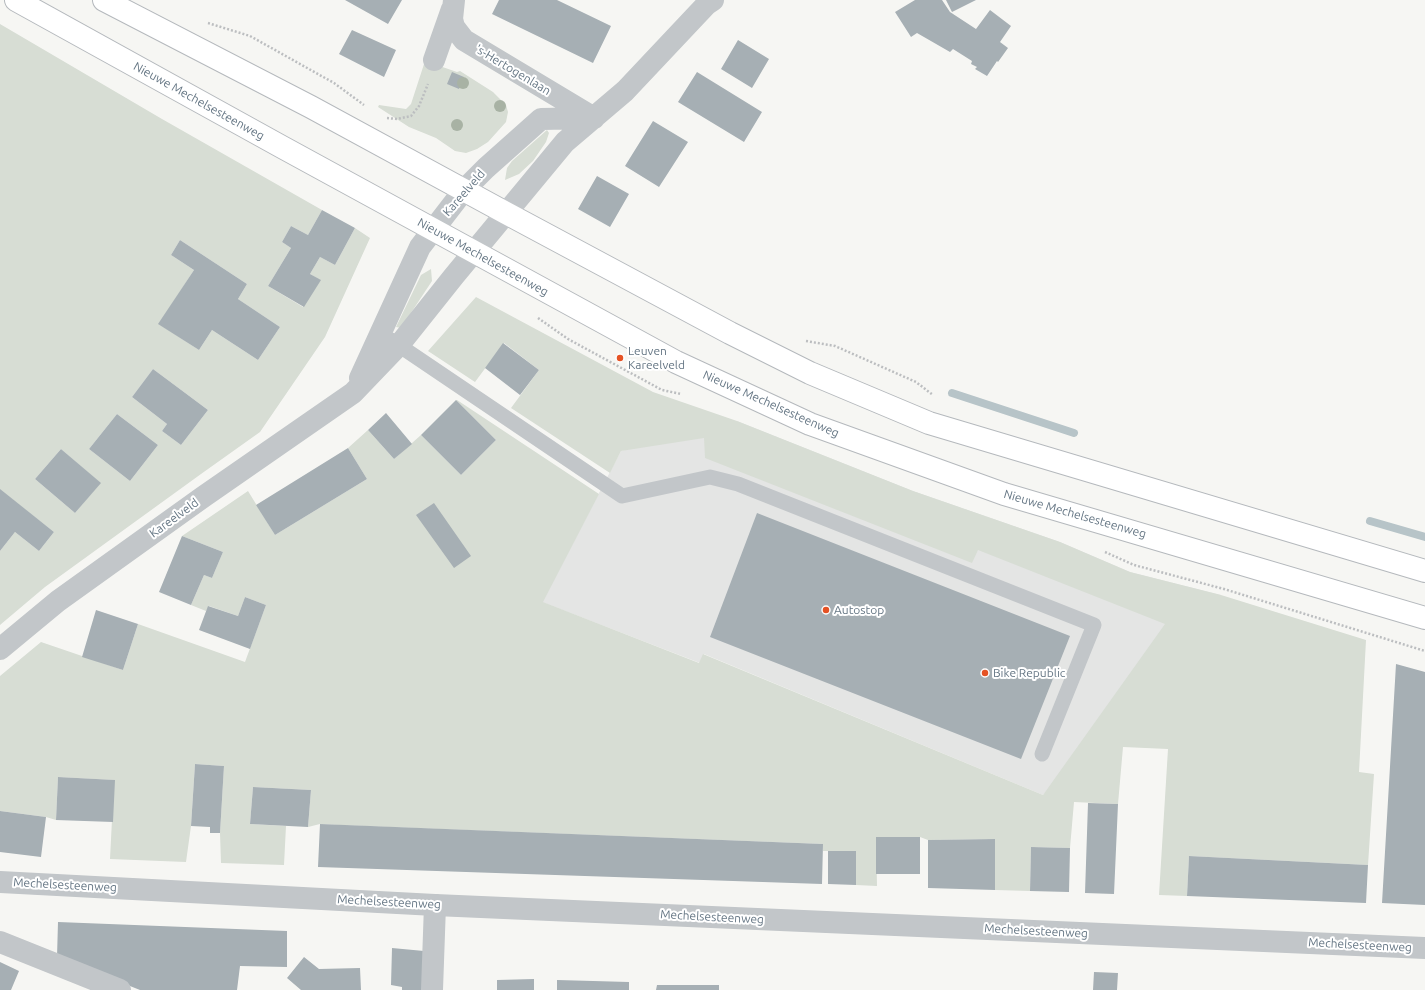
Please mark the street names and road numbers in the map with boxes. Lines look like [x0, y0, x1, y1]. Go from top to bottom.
street label: 's-Hertogenlaan [473, 42, 553, 98]
street label: Nieuwe Mechelsesteenweg [131, 59, 267, 143]
street label: Kareelveld [440, 167, 488, 219]
street label: Nieuwe Mechelsesteenweg [415, 215, 551, 299]
street label: Nieuwe Mechelsesteenweg [701, 367, 841, 441]
street label: Nieuwe Mechelsesteenweg [1002, 487, 1148, 541]
street label: Kareelveld [147, 495, 201, 541]
street label: Mechelsesteenweg [13, 875, 117, 895]
street label: Mechelsesteenweg [337, 892, 441, 912]
street label: Mechelsesteenweg [660, 907, 764, 927]
street label: Mechelsesteenweg [984, 921, 1088, 941]
street label: Mechelsesteenweg [1308, 935, 1412, 955]

